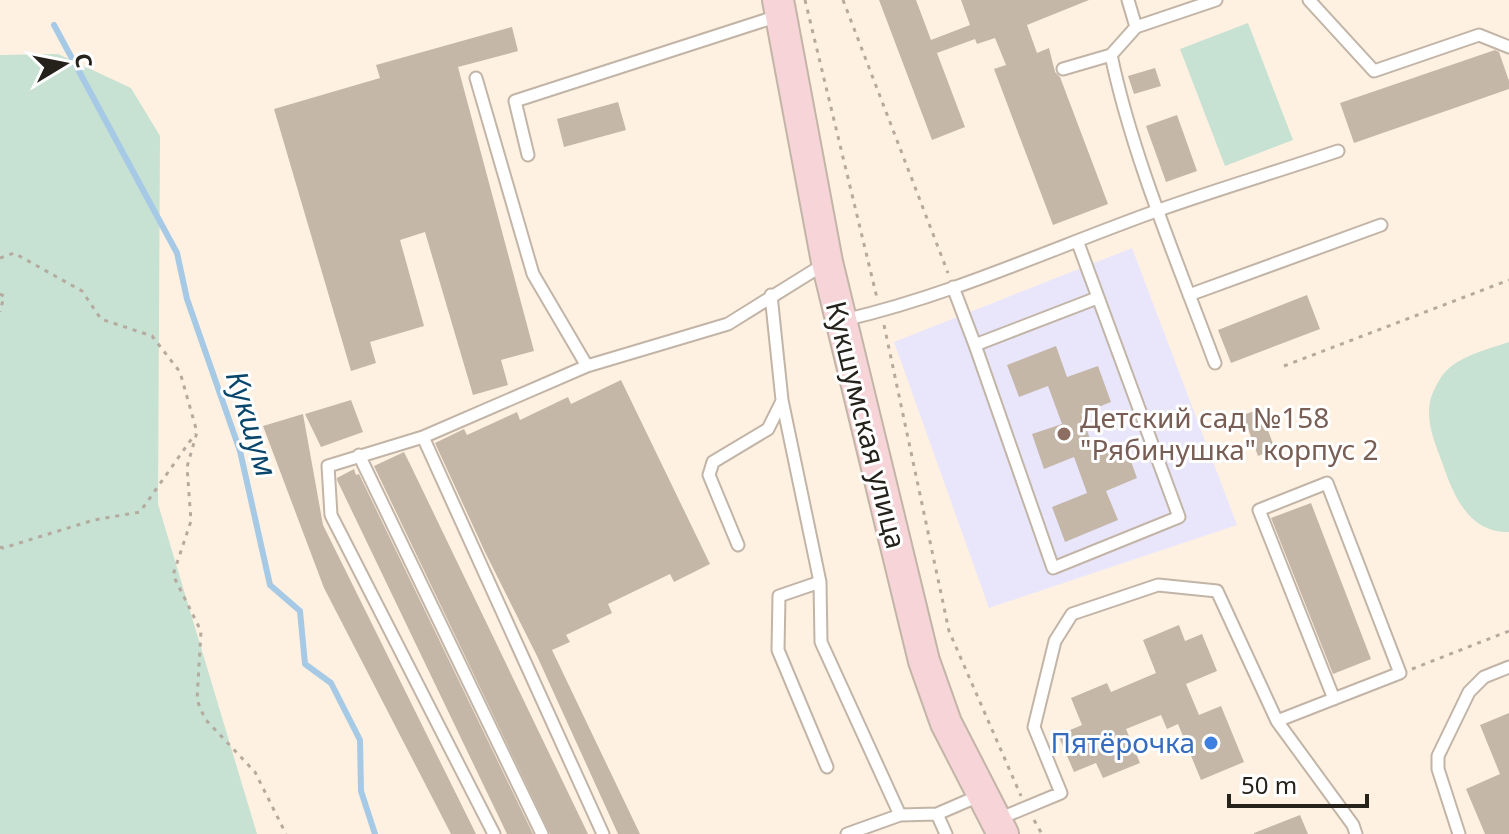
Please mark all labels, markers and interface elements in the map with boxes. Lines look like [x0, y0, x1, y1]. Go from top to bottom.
north arrow [24, 24, 104, 104]
text: С [69, 51, 101, 70]
street label: Кукшумская улица [818, 297, 916, 552]
water label: Кукшум [217, 366, 288, 482]
place label: Детский сад №158 "Рябинушка" корпус 2 [1080, 398, 1379, 468]
marker: Детский сад №158 "Рябинушка" корпус 2 [1055, 425, 1073, 443]
place label: Пятёрочка [1050, 723, 1195, 761]
marker: Пятёрочка [1202, 734, 1220, 752]
scale bar [1229, 758, 1367, 808]
text: 50 m [1241, 768, 1297, 801]

